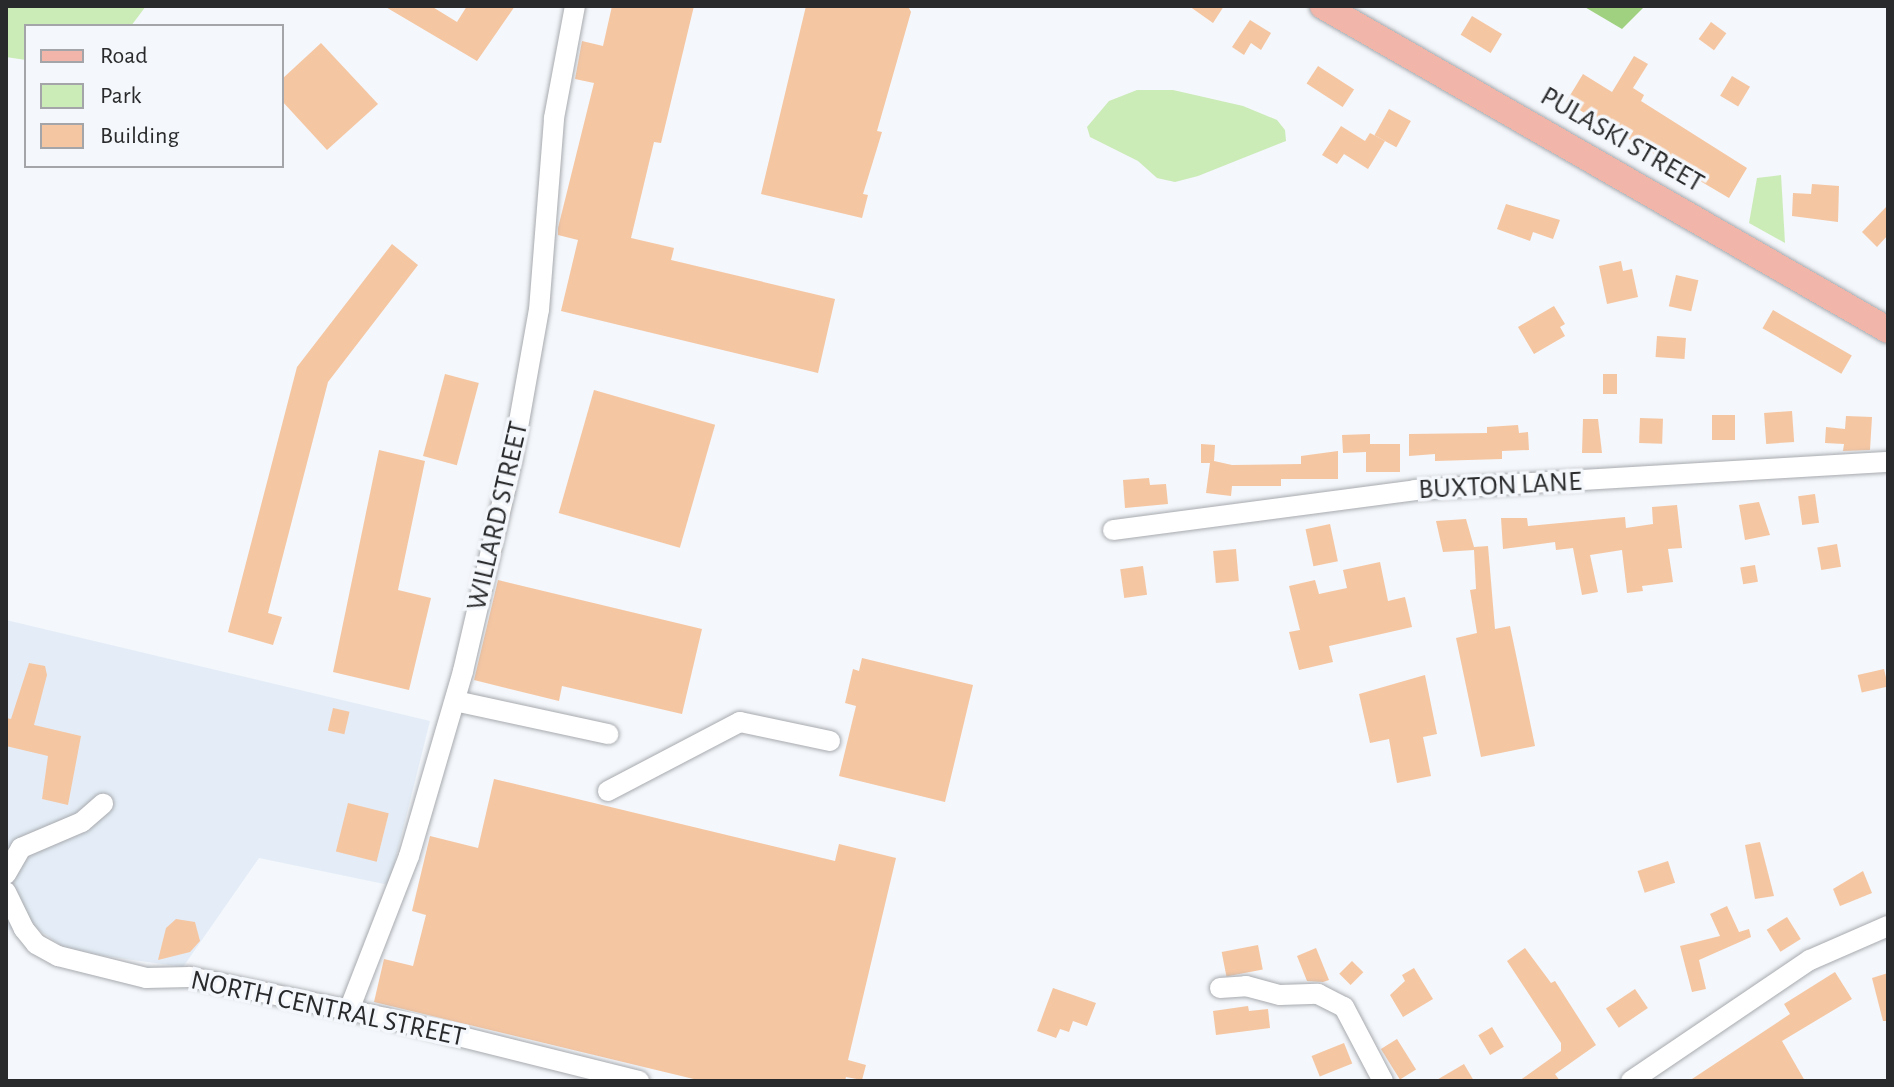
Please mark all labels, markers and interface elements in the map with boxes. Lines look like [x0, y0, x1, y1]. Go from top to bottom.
legend [24, 24, 284, 168]
text: Road [100, 44, 148, 68]
street label: PULASKI STREET [1534, 80, 1710, 200]
text: Park [100, 84, 141, 108]
text: Building [100, 124, 179, 148]
street label: WILLARD STREET [460, 418, 536, 614]
street label: BUXTON LANE [1418, 465, 1582, 507]
street label: NORTH CENTRAL STREET [188, 963, 468, 1055]

